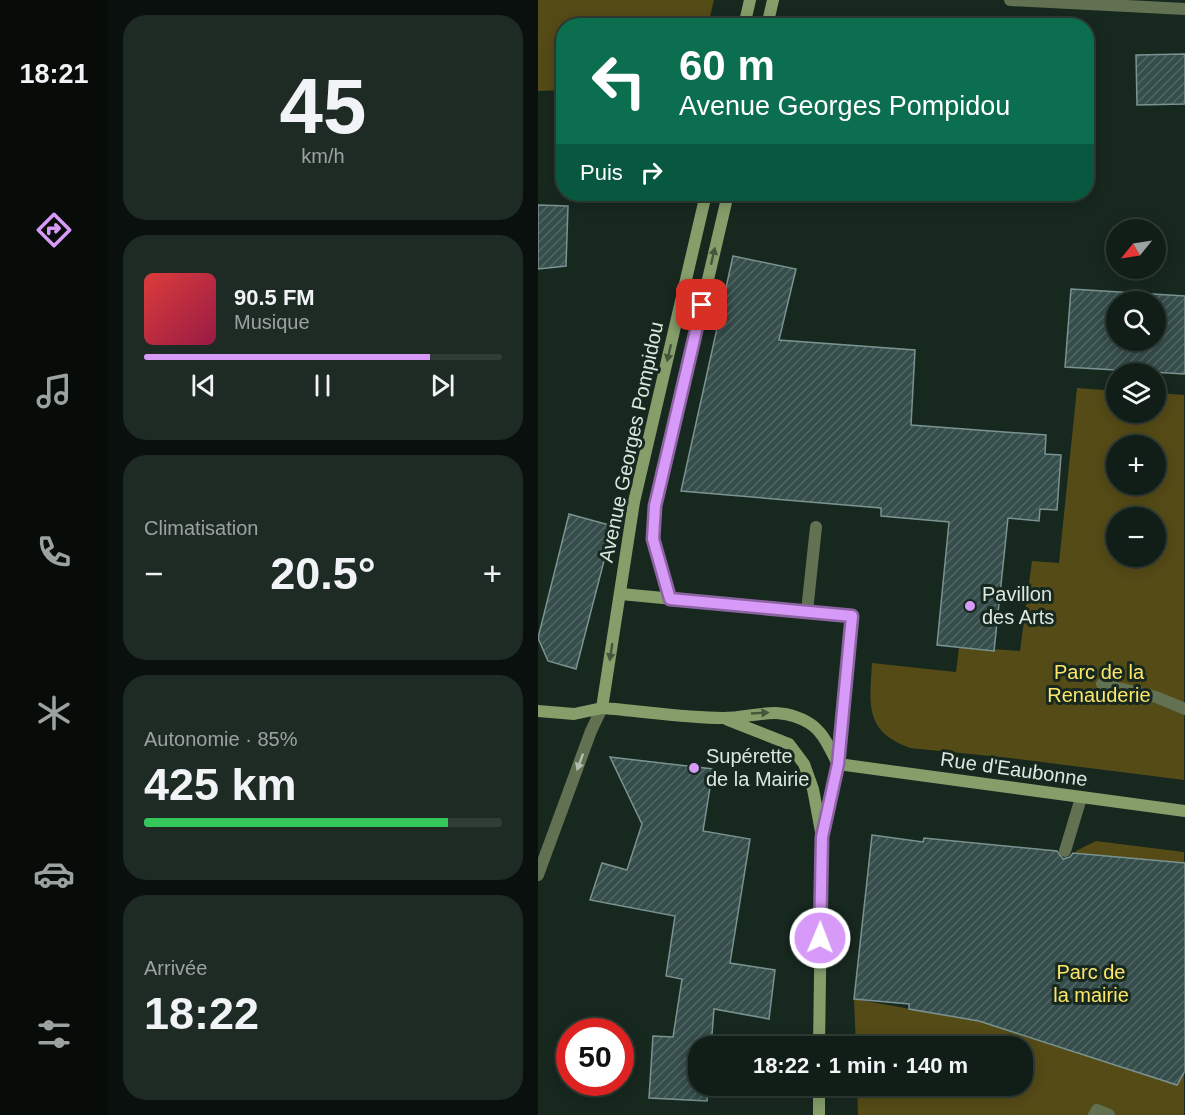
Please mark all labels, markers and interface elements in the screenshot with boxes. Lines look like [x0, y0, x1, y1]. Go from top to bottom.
icon: left [580, 42, 658, 120]
text: 60 m [679, 42, 775, 89]
text: 18:21 [19, 59, 89, 89]
text: 45 [280, 62, 366, 150]
text: Avenue Georges Pompidou [679, 91, 1010, 121]
text: km/h [301, 145, 345, 167]
icon: right [635, 156, 668, 189]
text: Puis [580, 160, 623, 185]
icon: directions [33, 209, 75, 251]
north arrow [1106, 219, 1166, 279]
map controls [1106, 219, 1166, 567]
one-way arrow [709, 246, 719, 265]
pin [676, 279, 727, 330]
text: 90.5 FM [234, 285, 315, 310]
icon: arrive [685, 288, 718, 321]
button: search [1106, 291, 1166, 351]
text: Musique [234, 311, 310, 333]
street label: Avenue Georges Pompidou [595, 320, 667, 564]
one-way arrow [664, 344, 673, 363]
button: layers [1106, 363, 1166, 423]
icon: previous [187, 369, 220, 402]
icon: pause [306, 369, 339, 402]
icon: next [426, 369, 459, 402]
icon: music [33, 370, 75, 412]
button: + [1106, 435, 1166, 495]
button: − [1106, 507, 1166, 567]
text: Climatisation [144, 517, 258, 539]
icon: phone [33, 531, 75, 573]
text: 20.5° [270, 548, 376, 599]
text: − [144, 555, 163, 592]
text: + [483, 555, 502, 592]
place label: Pavillon des Arts [982, 583, 1054, 628]
marker: Pavillon des Arts [963, 599, 977, 613]
one-way arrow [607, 643, 616, 662]
park label: Parc de la Renauderie [1047, 661, 1151, 706]
icon: climate [33, 692, 75, 734]
one-way arrow [751, 709, 770, 718]
text: Autonomie · 85% [144, 728, 297, 750]
place label: Supérette de la Mairie [706, 745, 809, 790]
street label: Rue d'Eaubonne [939, 748, 1089, 790]
one-way arrow [574, 753, 584, 771]
text: 425 km [144, 759, 297, 810]
marker: Supérette de la Mairie [687, 761, 701, 775]
icon: car [33, 853, 75, 895]
position arrow [788, 906, 852, 970]
text: Arrivée [144, 957, 207, 979]
park label: Parc de la mairie [1053, 961, 1129, 1006]
text: 18:22 [144, 988, 259, 1039]
icon: filters [33, 1013, 75, 1055]
speed limit sign: 50 [556, 1018, 634, 1096]
text: 18:22 · 1 min · 140 m [753, 1053, 968, 1078]

